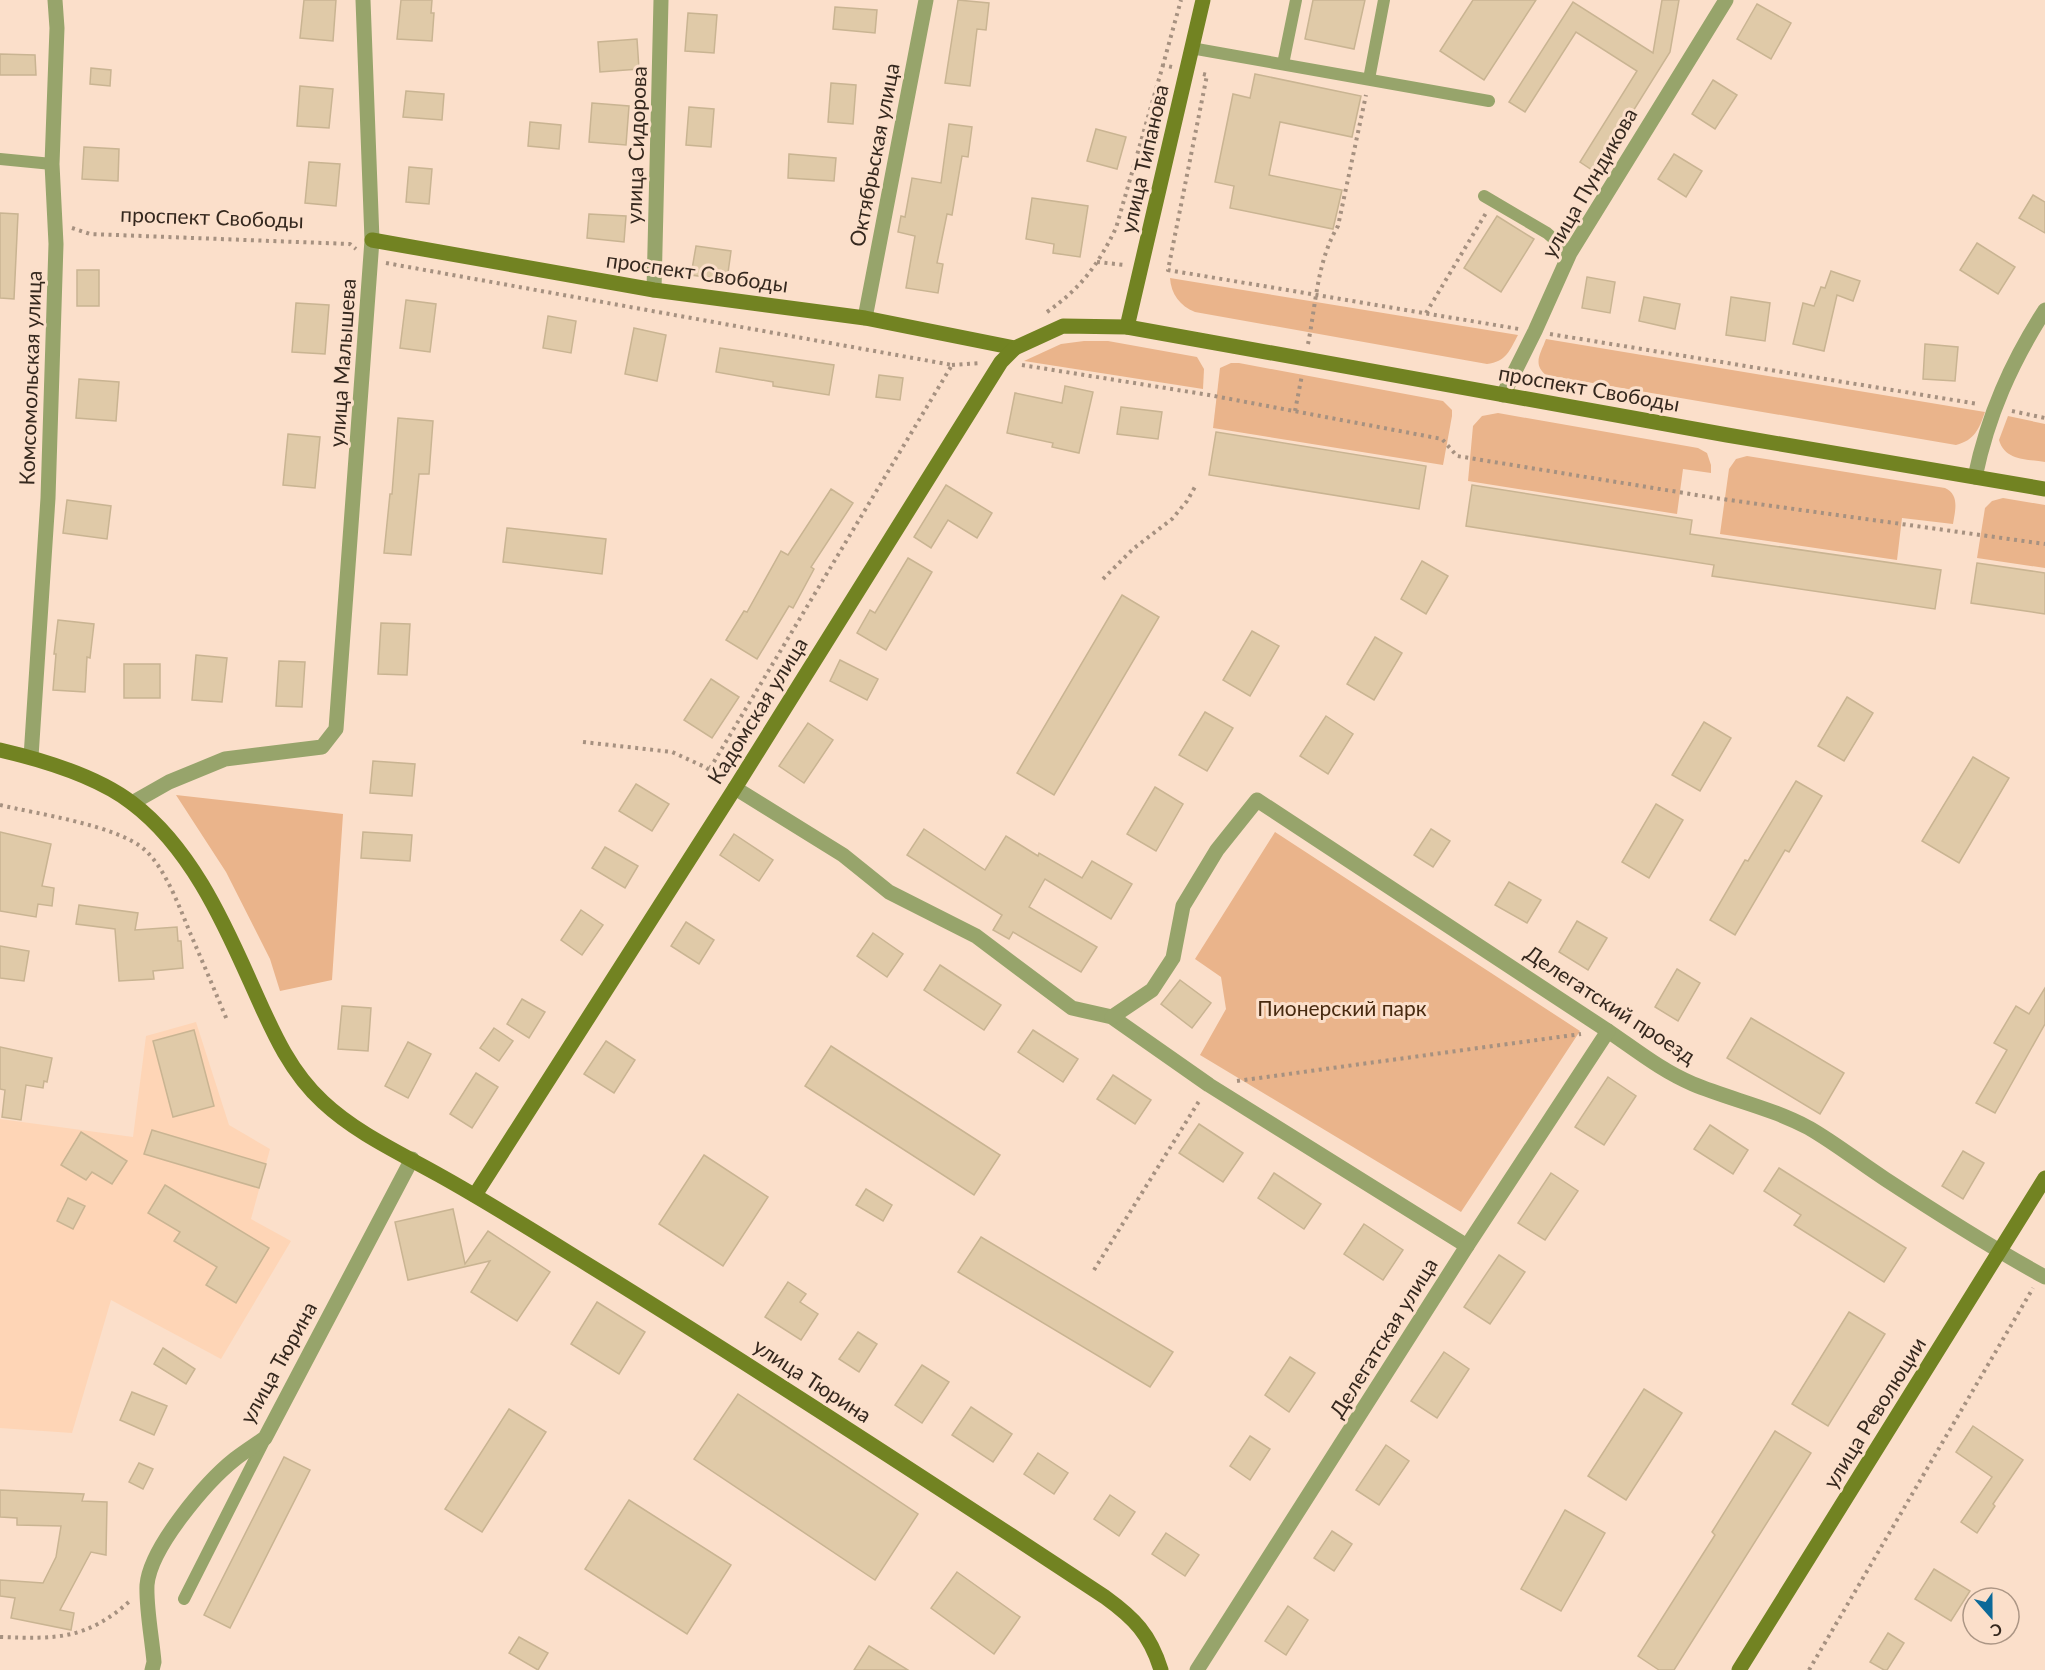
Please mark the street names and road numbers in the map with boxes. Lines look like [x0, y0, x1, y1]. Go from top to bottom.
street label: Октябрьская улица [843, 61, 904, 249]
street label: улица Сидорова [620, 66, 651, 224]
street label: улица Типанова [1114, 82, 1173, 235]
street label: улица Пундикова [1536, 103, 1642, 262]
street label: проспект Свободы [120, 201, 304, 232]
street label: проспект Свободы [605, 246, 790, 297]
street label: Комсомольская улица [13, 270, 46, 486]
street label: улица Малышева [323, 278, 360, 448]
street label: проспект Свободы [1497, 359, 1682, 416]
street label: Кадомская улица [702, 632, 812, 788]
street label: Делегатский проезд [1521, 939, 1701, 1068]
street label: Делегатская улица [1323, 1253, 1442, 1422]
street label: улица Тюрина [234, 1297, 321, 1428]
street label: улица Тюрина [749, 1332, 876, 1427]
street label: улица Революции [1817, 1332, 1930, 1492]

